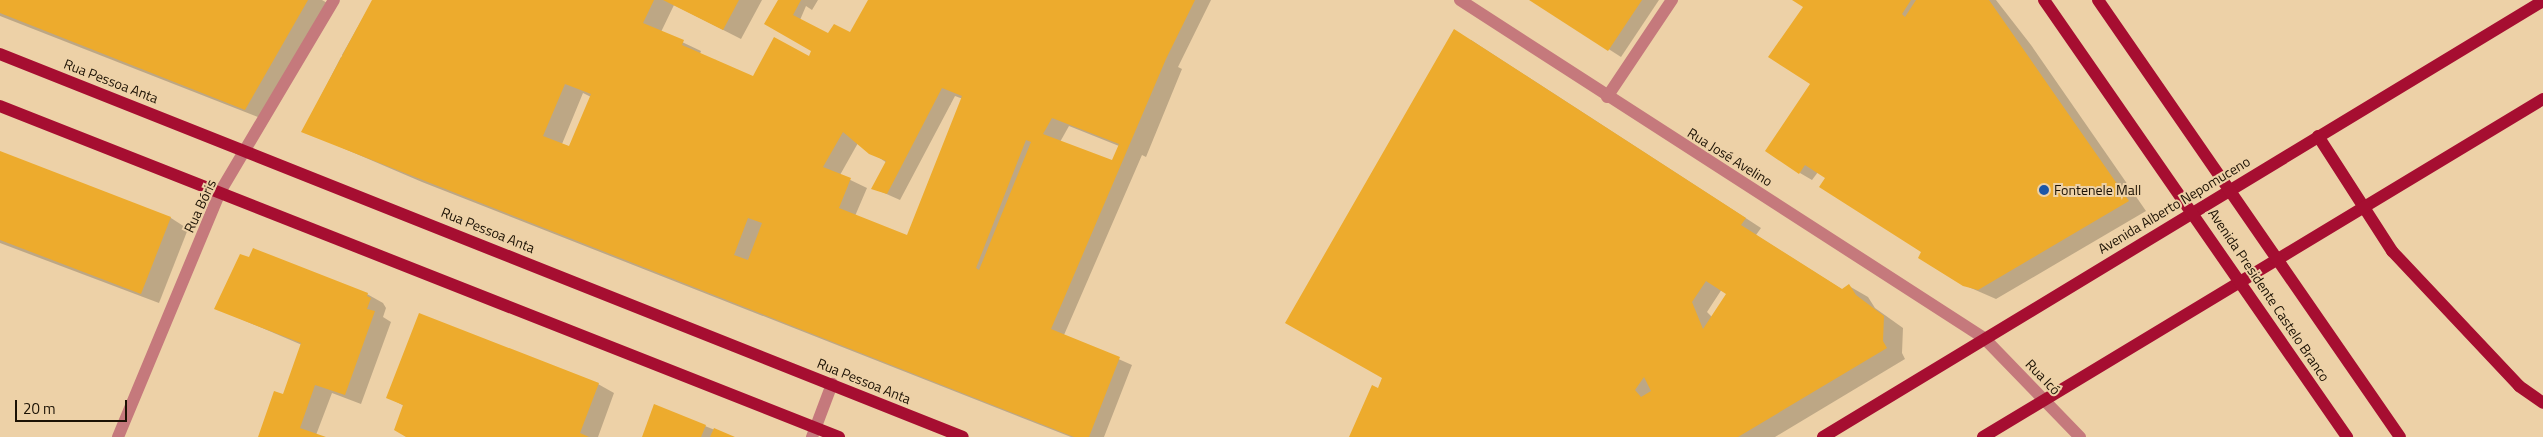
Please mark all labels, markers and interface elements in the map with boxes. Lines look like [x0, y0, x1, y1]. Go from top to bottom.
street label: Rua Pessoa Anta [61, 55, 161, 107]
street label: Rua José Avelino [1684, 124, 1776, 190]
street label: Avenida Alberto Nepomuceno [2095, 153, 2253, 257]
street label: Rua Bóris [180, 177, 220, 235]
place label: Fontenele Mall [2054, 182, 2141, 198]
marker: Fontenele Mall [2038, 184, 2050, 196]
street label: Rua Pessoa Anta [439, 204, 537, 256]
street label: Avenida Presidente Castelo Branco [2205, 205, 2333, 385]
street label: Rua Pessoa Anta [815, 355, 913, 407]
street label: Rua Icó [2022, 356, 2064, 398]
scale bar [18, 390, 130, 422]
text: 20 m [23, 397, 56, 420]

